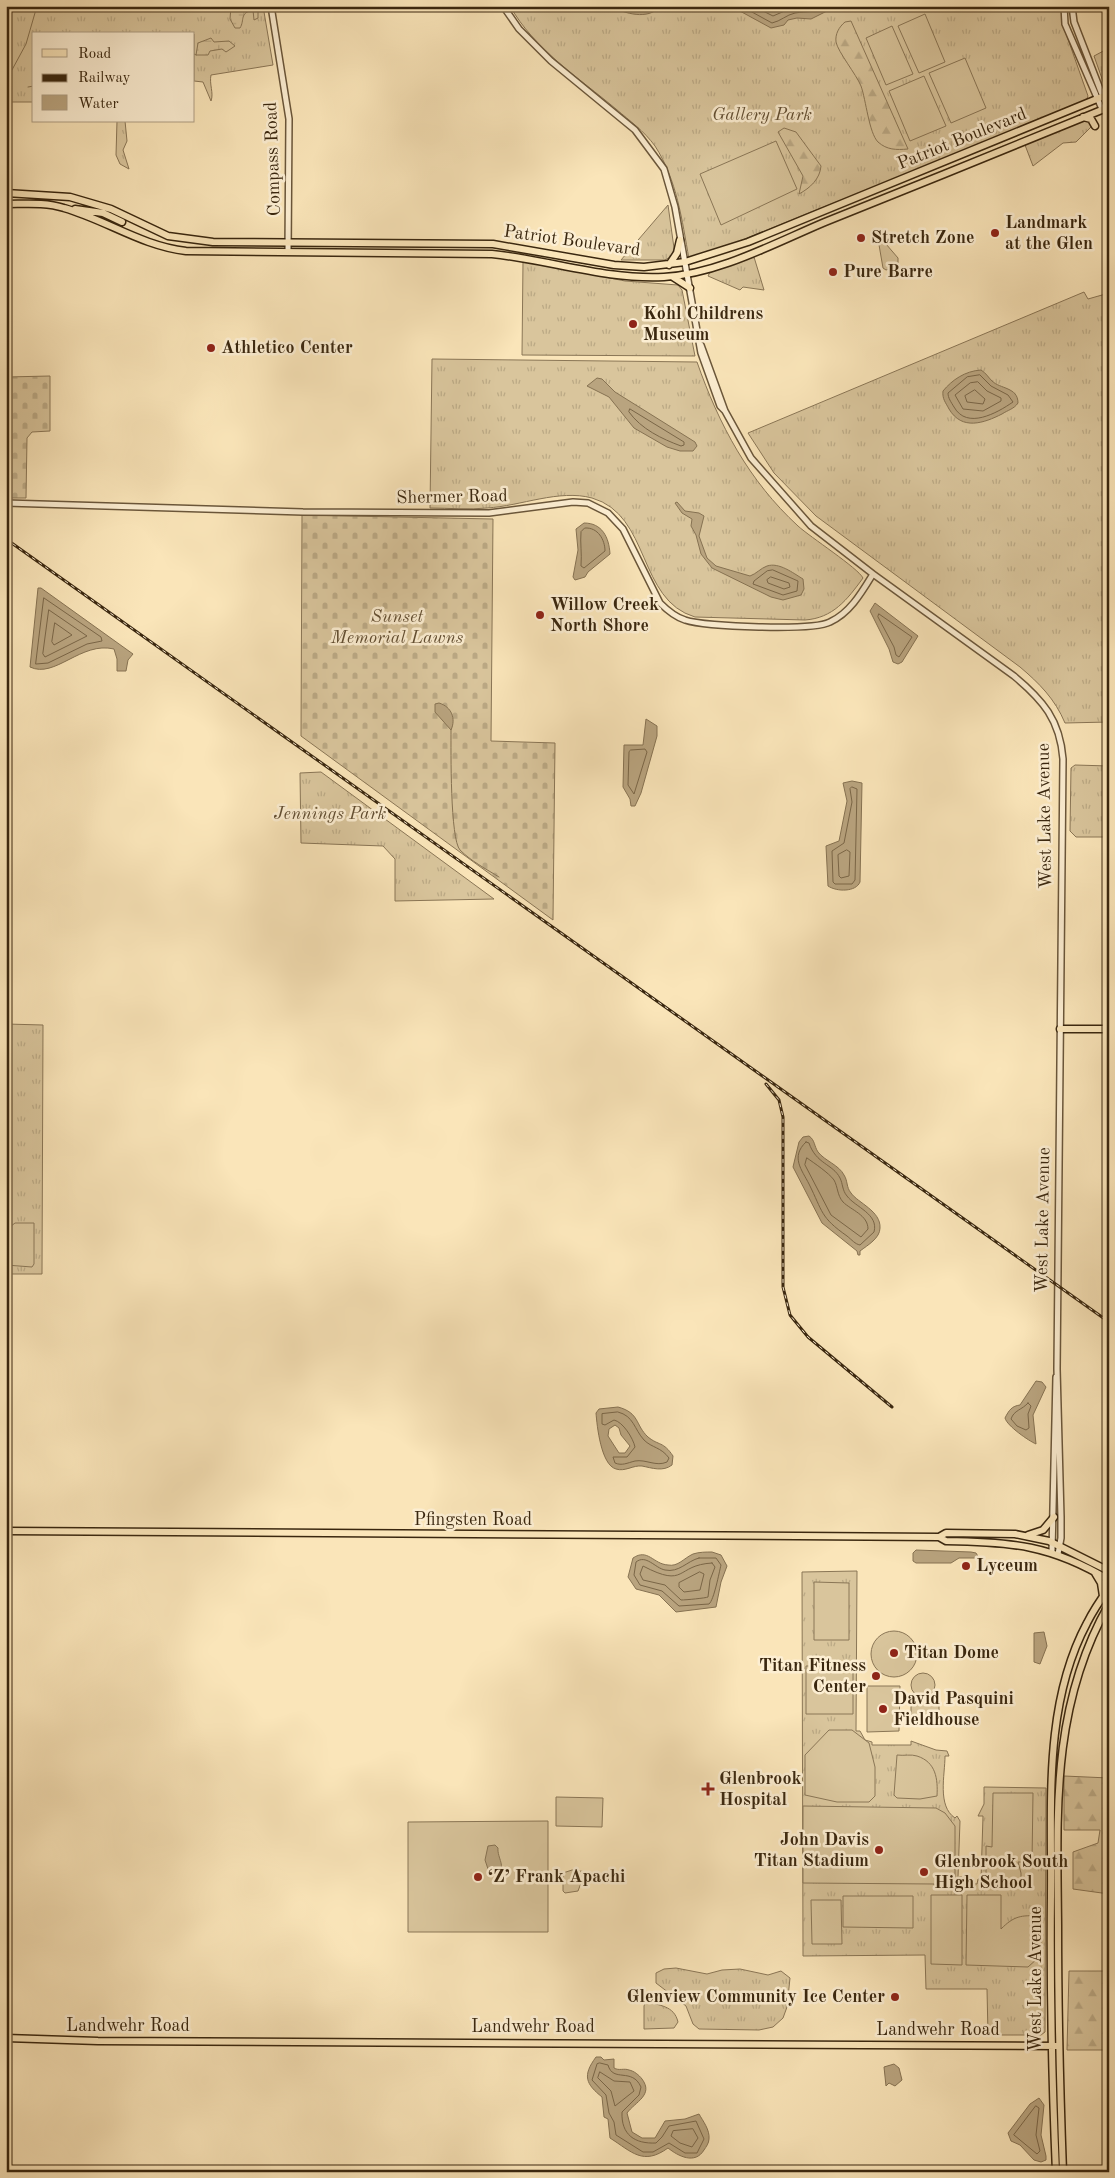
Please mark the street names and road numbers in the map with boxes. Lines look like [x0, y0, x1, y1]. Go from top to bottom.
street label: Compass Road [262, 102, 284, 216]
street label: Patriot Boulevard [895, 105, 1029, 173]
street label: Patriot Boulevard [502, 222, 642, 260]
street label: Shermer Road [396, 487, 508, 507]
street label: West Lake Avenue [1035, 743, 1055, 889]
street label: West Lake Avenue [1033, 1147, 1053, 1293]
street label: Pfingsten Road [414, 1511, 532, 1529]
street label: West Lake Avenue [1027, 1906, 1045, 2052]
street label: Landwehr Road [66, 2017, 190, 2035]
street label: Landwehr Road [471, 2018, 595, 2036]
street label: Landwehr Road [876, 2021, 1000, 2039]

